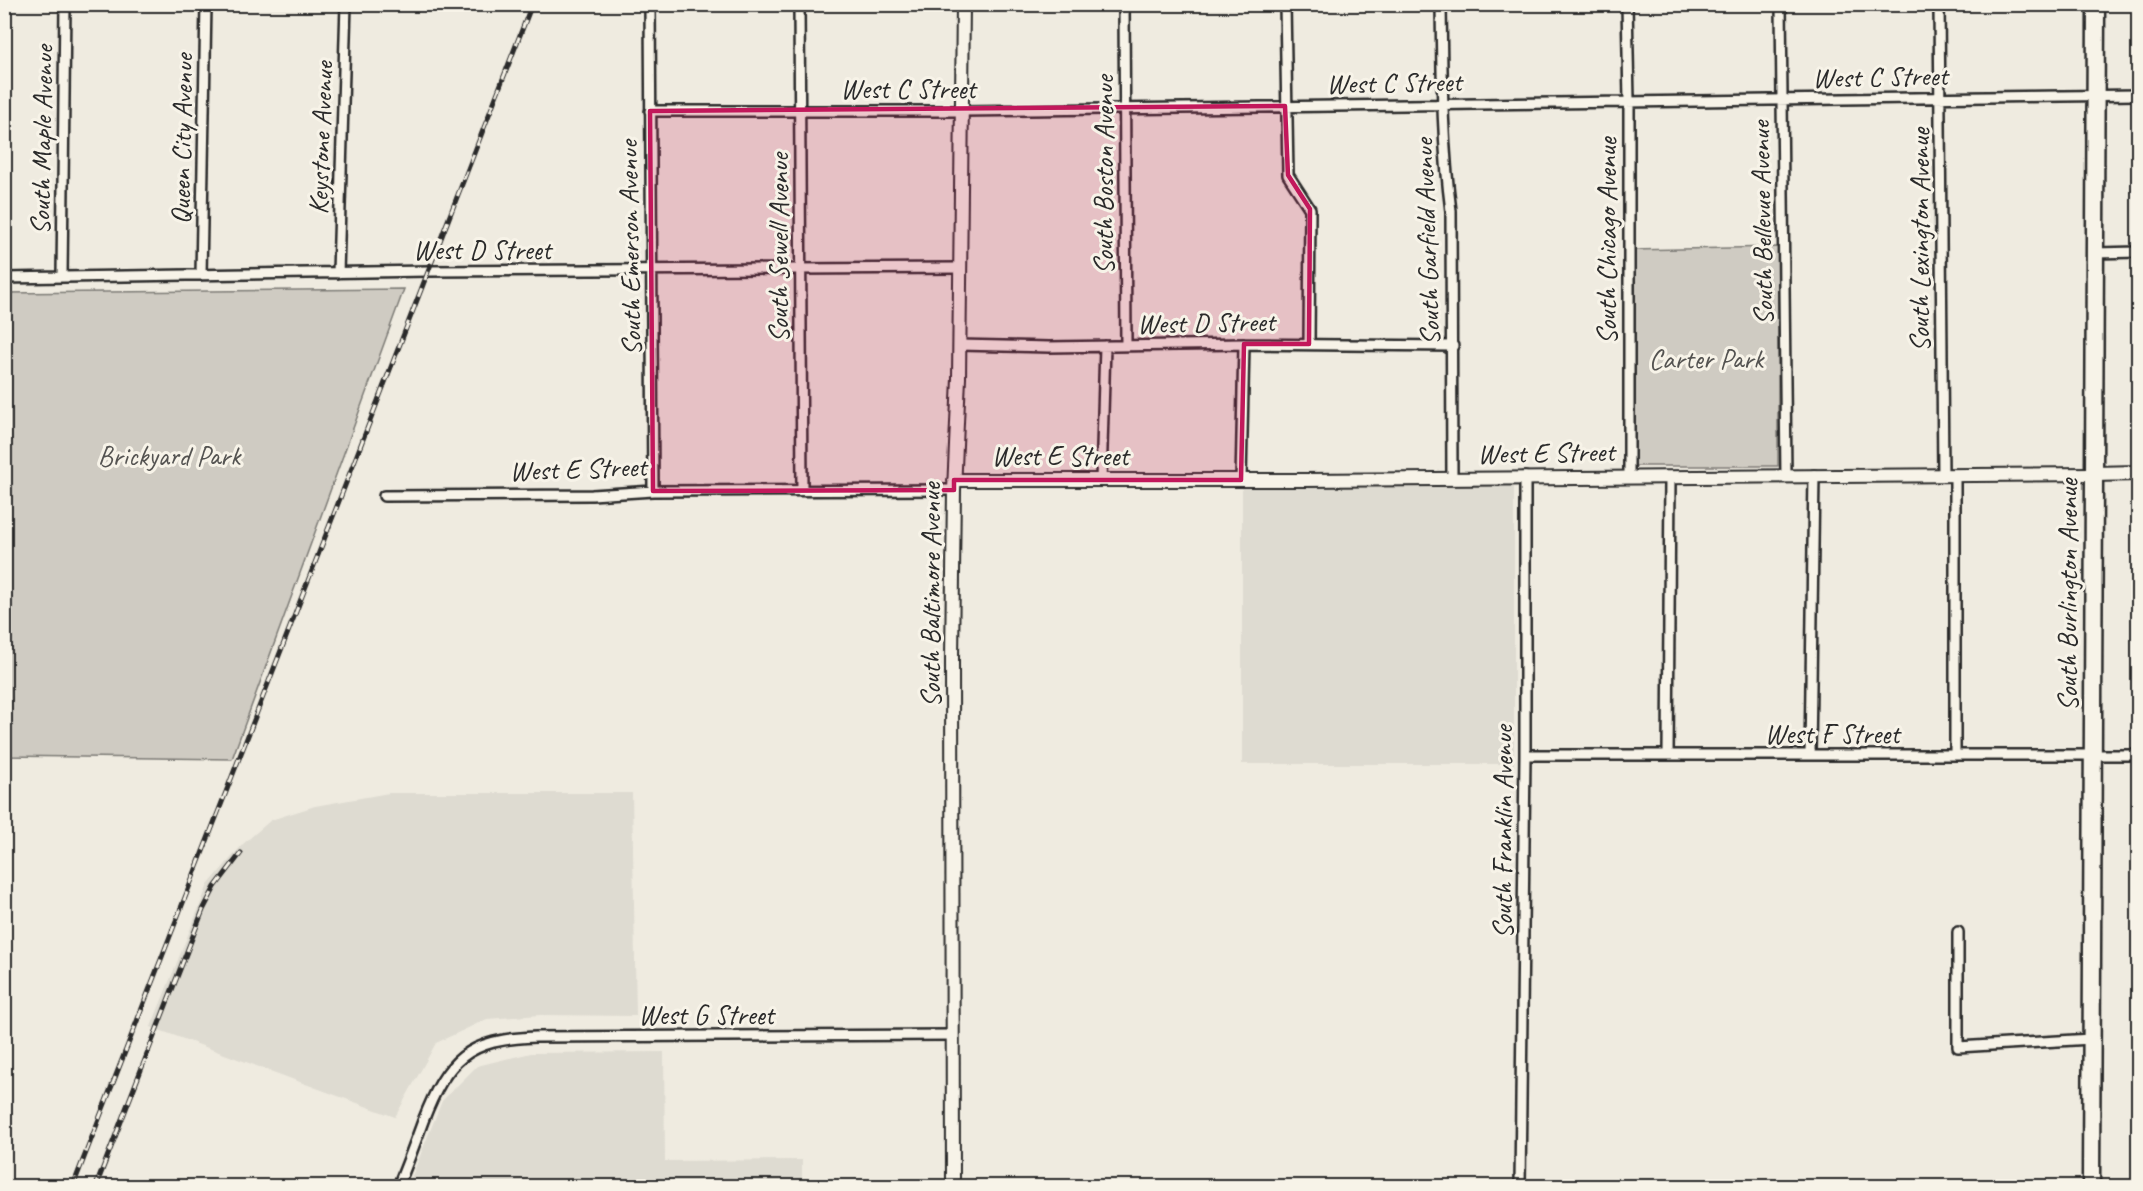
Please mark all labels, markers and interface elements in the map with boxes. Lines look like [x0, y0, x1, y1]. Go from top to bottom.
street label: South Maple Avenue [22, 43, 61, 235]
street label: Queen City Avenue [163, 51, 201, 225]
street label: West C Street [1812, 58, 1951, 95]
street label: Keystone Avenue [300, 59, 341, 215]
street label: West C Street [1326, 64, 1465, 101]
street label: West C Street [840, 71, 978, 106]
street label: South Boston Avenue [1086, 74, 1121, 275]
street label: South Bellevue Avenue [1742, 119, 1781, 325]
street label: South Lexington Avenue [1902, 126, 1937, 352]
street label: South Garfield Avenue [1405, 136, 1448, 346]
street label: South Chicago Avenue [1589, 136, 1624, 344]
street label: South Emerson Avenue [610, 138, 649, 356]
street label: South Sewell Avenue [761, 151, 796, 343]
street label: West D Street [413, 232, 554, 267]
street label: West D Street [1137, 304, 1278, 341]
park label: Carter Park [1649, 341, 1765, 376]
street label: West E Street [1477, 434, 1618, 471]
park label: Brickyard Park [98, 438, 242, 473]
street label: West E Street [991, 438, 1131, 473]
street label: West E Street [509, 449, 650, 488]
street label: South Burlington Avenue [2050, 477, 2085, 711]
street label: South Baltimore Avenue [913, 481, 948, 707]
street label: West F Street [1765, 716, 1902, 751]
street label: South Franklin Avenue [1485, 723, 1520, 939]
street label: West G Street [638, 997, 777, 1032]

